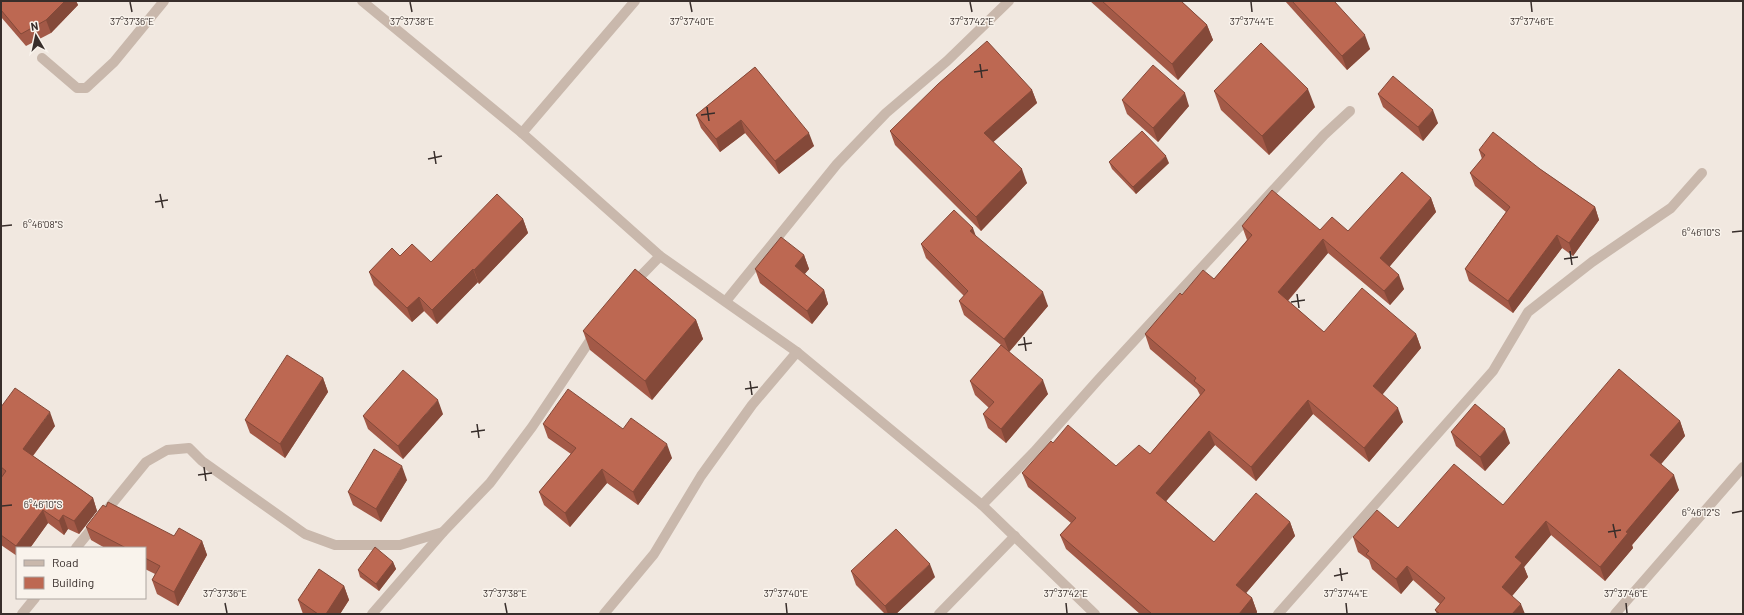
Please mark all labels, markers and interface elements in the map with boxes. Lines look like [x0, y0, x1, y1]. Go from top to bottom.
text: 37°37'36"E [110, 15, 154, 27]
text: 37°37'38"E [390, 15, 434, 27]
text: 37°37'40"E [670, 15, 714, 27]
text: 37°37'42"E [950, 15, 994, 27]
text: 37°37'44"E [1230, 15, 1274, 27]
text: 37°37'46"E [1510, 15, 1554, 27]
north arrow [16, 16, 56, 56]
text: N [30, 19, 39, 33]
text: 6°46'08"S [23, 218, 63, 230]
text: 6°46'10"S [1682, 226, 1720, 238]
text: 6°46'10"S [24, 498, 62, 510]
text: 6°46'12"S [1682, 506, 1720, 518]
legend [16, 547, 146, 599]
text: Road [52, 555, 79, 569]
text: Building [52, 575, 94, 589]
text: 37°37'36"E [203, 587, 247, 599]
text: 37°37'38"E [483, 587, 527, 599]
text: 37°37'40"E [764, 587, 808, 599]
text: 37°37'42"E [1044, 587, 1088, 599]
text: 37°37'44"E [1324, 587, 1368, 599]
text: 37°37'46"E [1604, 587, 1648, 599]

